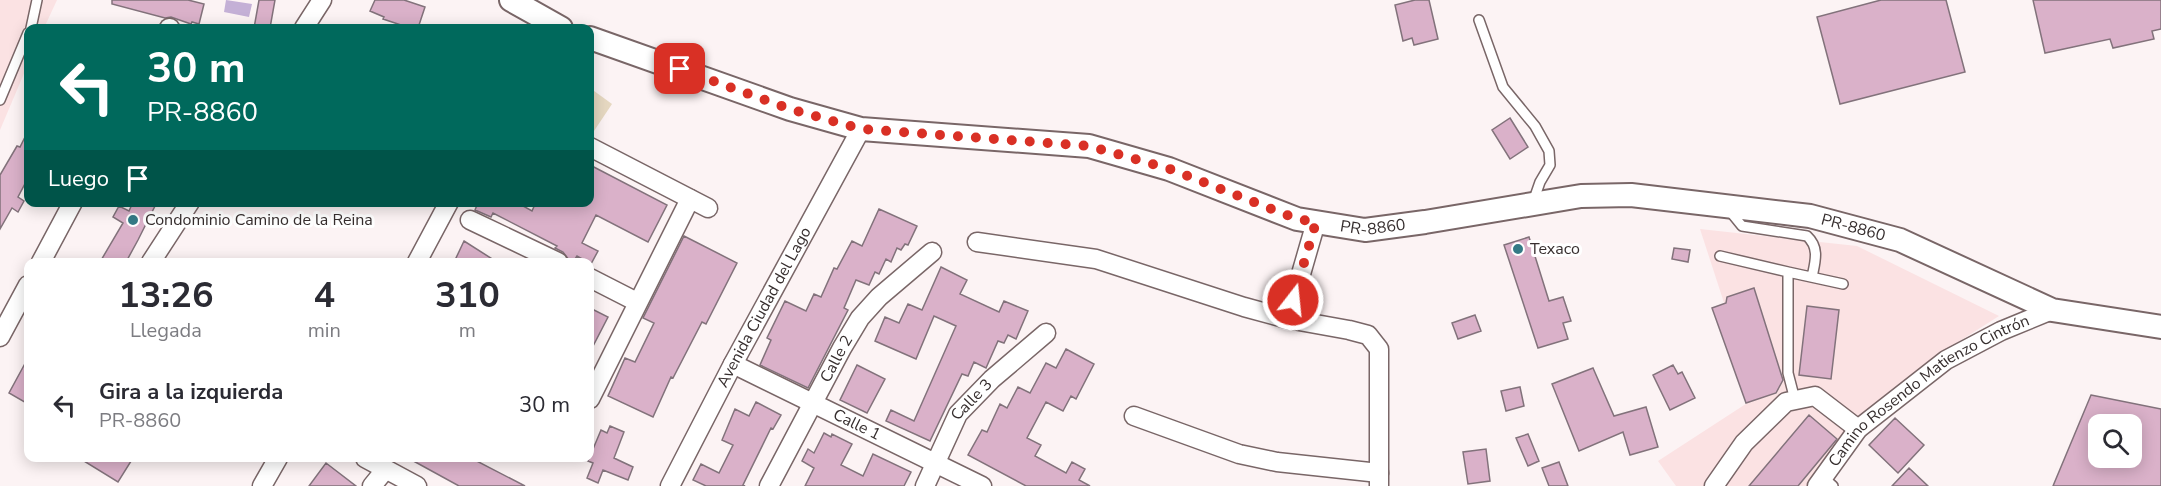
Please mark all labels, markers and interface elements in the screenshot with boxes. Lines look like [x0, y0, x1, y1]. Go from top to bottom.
text: 30 m [147, 40, 246, 97]
pin [654, 43, 705, 94]
icon: left [48, 48, 126, 126]
icon: arrive [663, 52, 696, 85]
text: PR-8860 [147, 94, 258, 131]
icon: arrive [121, 162, 154, 195]
text: Luego [48, 164, 109, 194]
street label: PR-8860 [1819, 208, 1888, 247]
place label: Condominio Camino de la Reina [145, 209, 373, 231]
marker: Condominio Camino de la Reina [126, 213, 140, 227]
street label: PR-8860 [1338, 214, 1407, 241]
street label: Avenida Ciudad del Lago [712, 223, 817, 391]
place label: Texaco [1530, 238, 1580, 260]
marker: Texaco [1511, 242, 1525, 256]
position arrow [1261, 268, 1325, 332]
text: 13:26 [118, 271, 214, 320]
text: 4 [313, 271, 335, 320]
text: 310 [435, 271, 500, 320]
street label: Camino Rosendo Matienzo Cintrón [1823, 310, 2033, 471]
text: Llegada [130, 317, 202, 344]
text: min [308, 317, 341, 344]
text: m [459, 317, 476, 344]
street label: Calle 2 [815, 331, 858, 386]
street label: Calle 3 [946, 374, 997, 424]
text: Gira a la izquierda [99, 377, 283, 407]
icon: left [48, 389, 81, 422]
text: 30 m [519, 390, 570, 420]
street label: Calle 1 [829, 404, 885, 446]
text: PR-8860 [99, 407, 181, 434]
map controls [2088, 414, 2142, 468]
button: search [2088, 414, 2142, 468]

